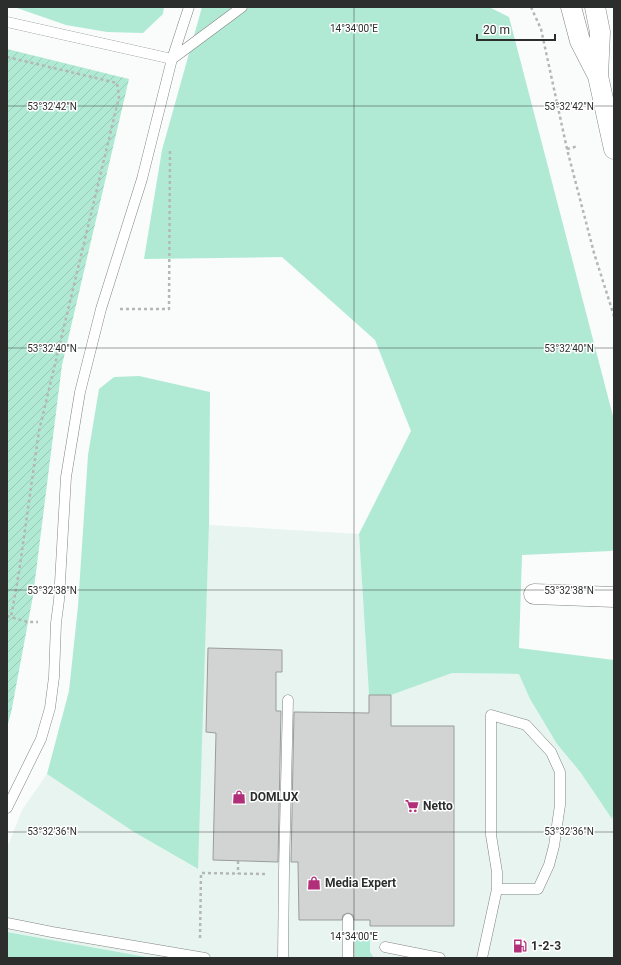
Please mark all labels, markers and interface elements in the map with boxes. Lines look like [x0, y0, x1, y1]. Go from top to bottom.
scale bar [477, 16, 555, 42]
text: 14°34'00"E [330, 23, 378, 34]
text: 20 m [483, 23, 510, 37]
text: 53°32'42"N [27, 101, 77, 112]
text: 53°32'42"N [544, 101, 594, 112]
text: 53°32'40"N [27, 343, 77, 354]
text: 53°32'40"N [544, 343, 594, 354]
text: 53°32'38"N [27, 585, 77, 596]
text: 53°32'38"N [544, 585, 594, 596]
shop icon: DOMLUX [231, 789, 247, 805]
place label: DOMLUX [250, 790, 299, 804]
supermarket icon: Netto [404, 798, 420, 814]
place label: Netto [423, 799, 453, 813]
text: 53°32'36"N [27, 826, 77, 837]
text: 53°32'36"N [544, 826, 594, 837]
shop icon: Media Expert [306, 875, 322, 891]
place label: Media Expert [325, 876, 396, 890]
text: 14°34'00"E [330, 931, 378, 942]
fuel station icon: 1-2-3 [512, 938, 528, 954]
place label: 1-2-3 [531, 939, 561, 953]

